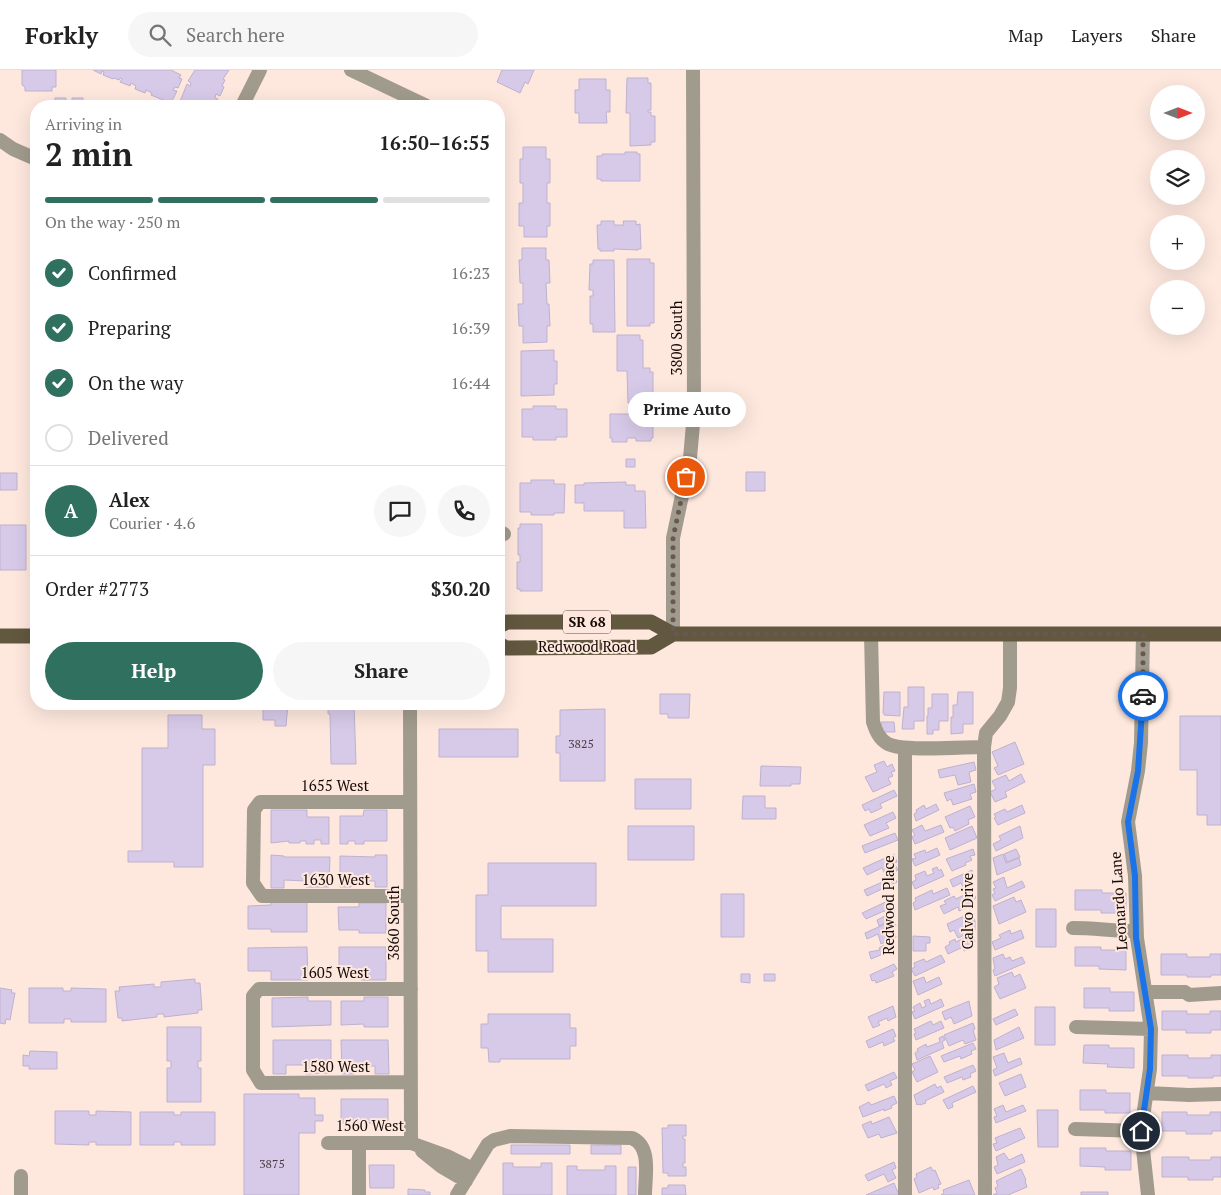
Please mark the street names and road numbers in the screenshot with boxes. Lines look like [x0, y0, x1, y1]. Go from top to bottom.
street label: 3800 South [666, 300, 686, 375]
road number: SR 68 [563, 610, 611, 634]
street label: Redwood Road [538, 636, 636, 656]
street label: 1655 West [301, 775, 370, 795]
street label: Leonardo Lane [1105, 851, 1131, 951]
street label: Redwood Place [878, 855, 898, 955]
street label: 1630 West [302, 869, 371, 889]
street label: Calvo Drive [957, 873, 977, 949]
street label: 3860 South [383, 885, 403, 960]
street label: 1605 West [301, 962, 370, 982]
street label: 1580 West [302, 1056, 371, 1076]
street label: 1560 West [336, 1115, 405, 1135]

